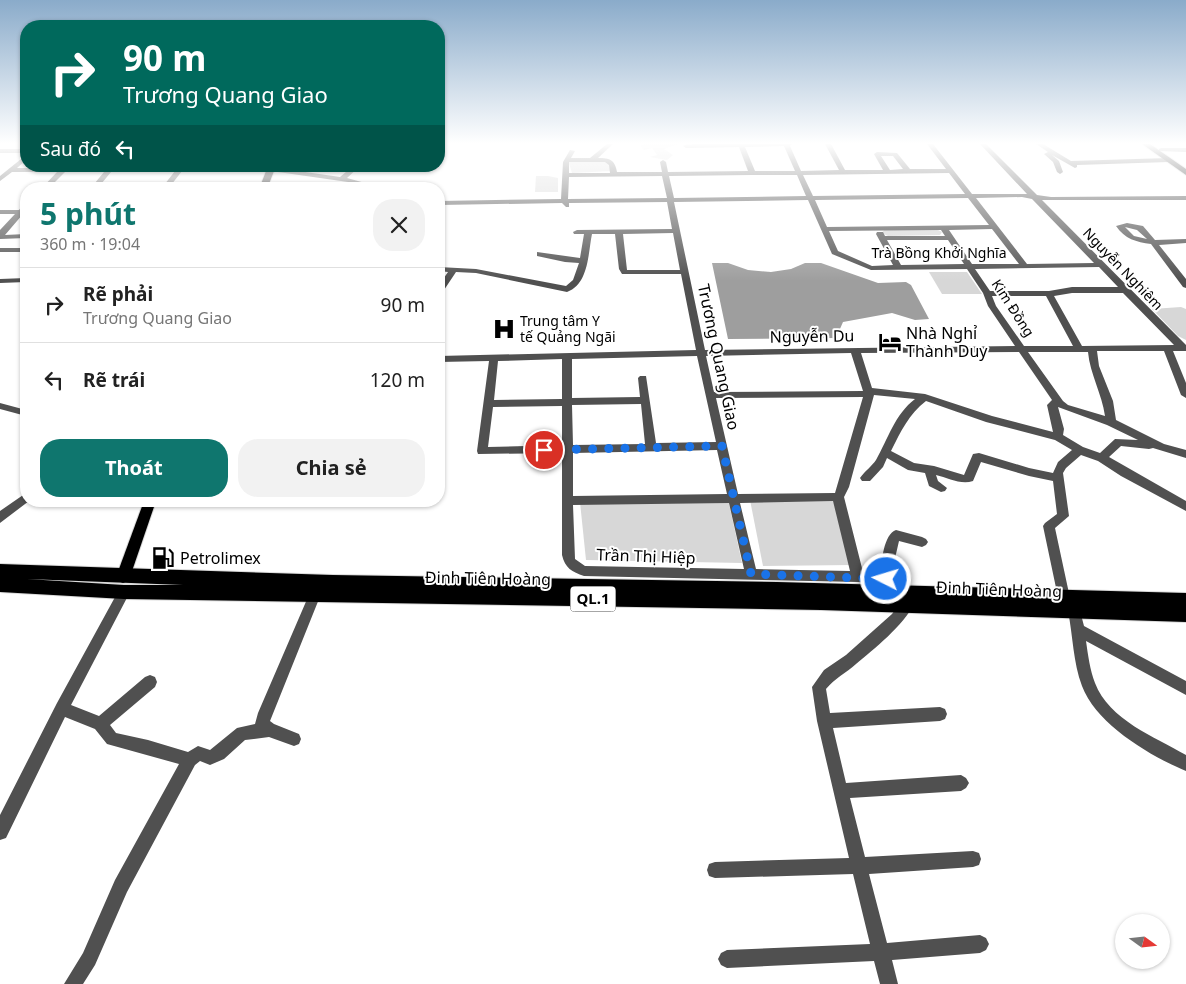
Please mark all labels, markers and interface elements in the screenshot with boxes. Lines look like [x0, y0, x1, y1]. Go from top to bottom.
text: 90 m [123, 34, 206, 81]
icon: right [40, 40, 105, 105]
text: Trương Quang Giao [123, 79, 328, 109]
icon: left [111, 135, 139, 163]
text: Sau đó [40, 136, 101, 162]
text: 5 phút [40, 193, 136, 234]
button: close [373, 199, 425, 251]
street label: Nguyễn Nghiêm [1079, 223, 1168, 314]
text: 360 m · 19:04 [40, 233, 140, 255]
street label: Trà Bồng Khởi Nghĩa [871, 243, 1007, 262]
street label: Kim Đồng [988, 275, 1039, 340]
text: Rẽ phải [83, 281, 153, 307]
street label: Trương Quang Giao [693, 282, 745, 432]
icon: right [40, 291, 68, 319]
text: 90 m [381, 292, 425, 318]
text: Trương Quang Giao [83, 307, 232, 329]
place label: Trung tâm Y tế Quảng Ngãi [520, 311, 616, 346]
hospital icon: Trung tâm Y tế Quảng Ngãi [491, 316, 517, 342]
place label: Nhà Nghỉ Thành Duy [906, 322, 988, 362]
street label: Nguyễn Du [769, 324, 855, 348]
hotel icon: Nhà Nghỉ Thành Duy [877, 329, 903, 355]
icon: left [40, 366, 68, 394]
text: Rẽ trái [83, 367, 145, 393]
text: 120 m [370, 367, 425, 393]
pin [523, 429, 565, 471]
icon: arrive [530, 436, 558, 464]
button: Thoát [40, 439, 228, 497]
button: Chia sẻ [238, 439, 425, 497]
street label: Trần Thị Hiệp [596, 543, 696, 569]
fuel station icon: Petrolimex [150, 545, 176, 571]
place label: Petrolimex [180, 547, 261, 569]
position arrow [859, 552, 911, 604]
street label: Đinh Tiên Hoàng [425, 566, 551, 590]
street label: Đinh Tiên Hoàng [936, 576, 1062, 602]
road number: QL.1 [570, 586, 616, 612]
north arrow [1115, 914, 1170, 969]
map controls [1115, 914, 1170, 969]

